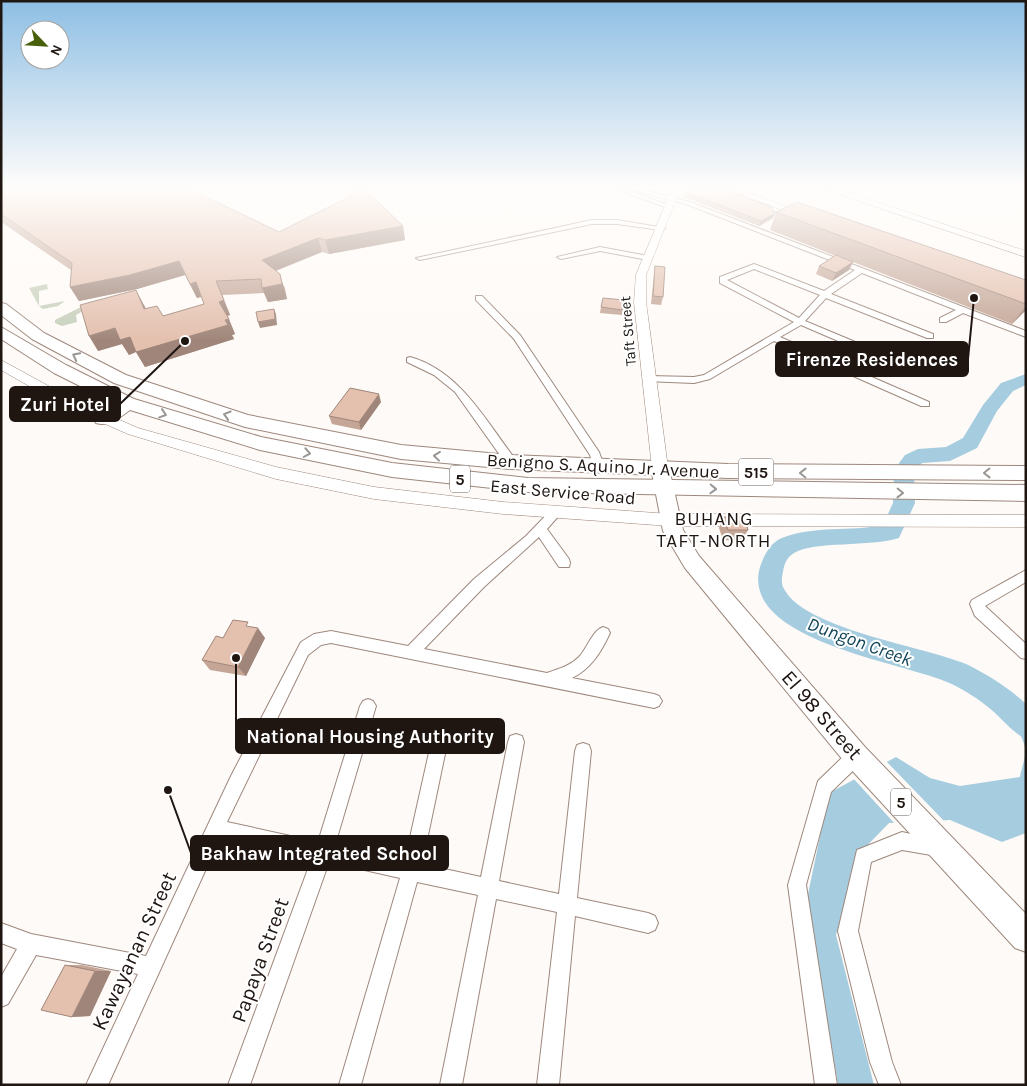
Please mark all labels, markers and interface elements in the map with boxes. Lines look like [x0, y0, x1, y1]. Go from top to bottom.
north arrow [20, 20, 70, 70]
text: N [47, 42, 66, 58]
street label: Taft Street [616, 295, 640, 367]
callout: Firenze Residences [776, 342, 968, 376]
text: Firenze Residences [786, 349, 958, 371]
one-way arrow [73, 352, 82, 362]
callout: Zuri Hotel [10, 387, 120, 421]
text: Zuri Hotel [20, 394, 110, 416]
one-way arrow [159, 408, 167, 418]
one-way arrow [224, 411, 232, 421]
one-way arrow [303, 448, 312, 458]
street label: Benigno S. Aquino Jr. Avenue [486, 449, 720, 483]
one-way arrow [433, 451, 441, 462]
road number: 515 [738, 458, 774, 486]
road number: 5 [450, 466, 470, 492]
one-way arrow [799, 467, 807, 478]
one-way arrow [982, 468, 990, 478]
street label: East Service Road [489, 475, 637, 509]
one-way arrow [709, 483, 717, 494]
one-way arrow [896, 487, 904, 498]
district label: BUHANG TAFT-NORTH [657, 508, 771, 552]
water label: Dungon Creek [804, 613, 915, 671]
street label: El 98 Street [777, 665, 867, 765]
callout: National Housing Authority [236, 719, 504, 753]
text: National Housing Authority [246, 726, 494, 748]
road number: 5 [891, 789, 911, 816]
callout: Bakhaw Integrated School [191, 836, 448, 870]
text: Bakhaw Integrated School [201, 843, 438, 865]
street label: Kawayanan Street [87, 868, 181, 1034]
street label: Papaya Street [226, 894, 294, 1026]

